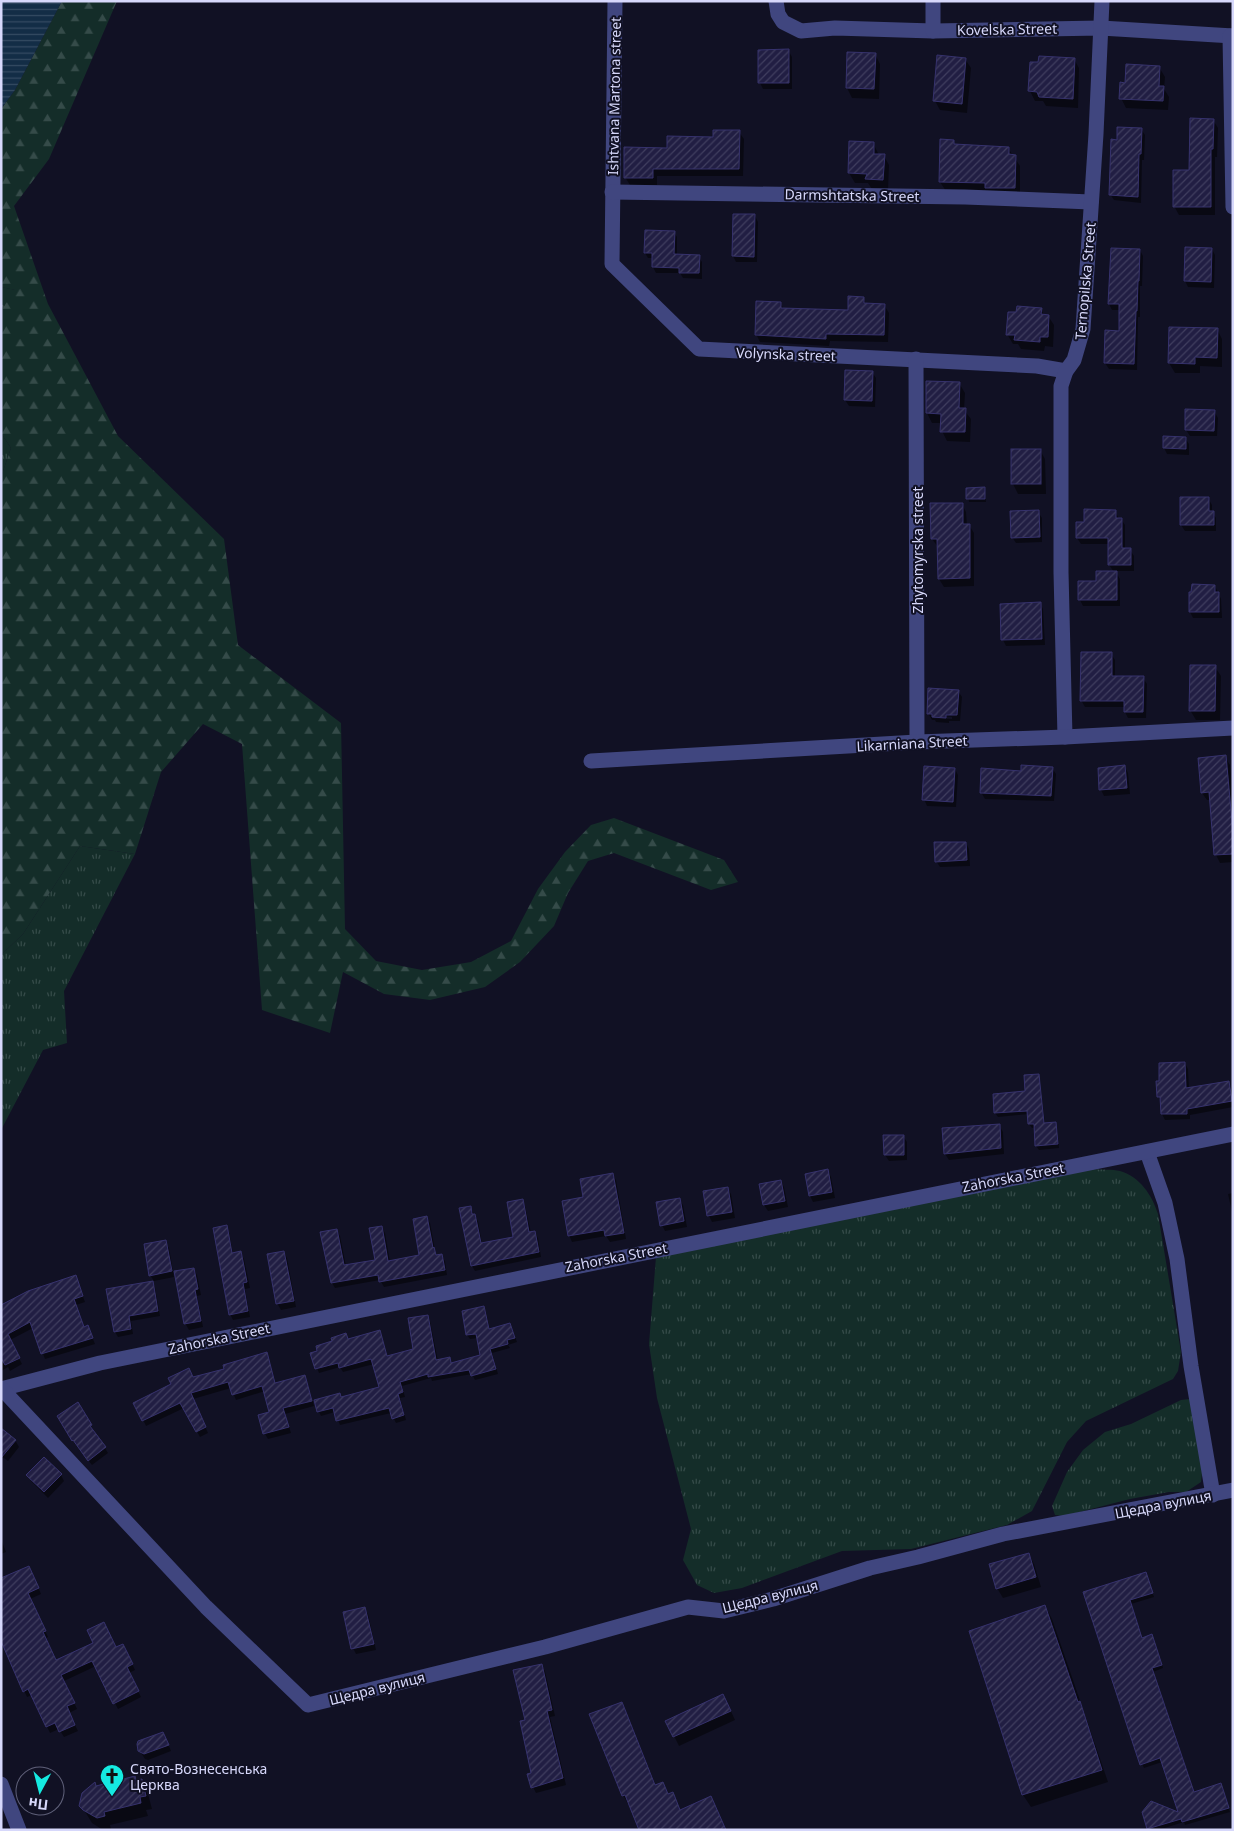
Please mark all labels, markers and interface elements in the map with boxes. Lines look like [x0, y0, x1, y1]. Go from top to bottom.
street label: Ishtvana Martona street [603, 17, 625, 175]
street label: Kovelska Street [957, 19, 1057, 39]
street label: Darmshtatska Street [784, 184, 920, 206]
street label: Ternopilska Street [1070, 221, 1100, 341]
street label: Volynska street [736, 343, 836, 365]
street label: Zhytomyrska street [908, 486, 927, 614]
street label: Likarniana Street [856, 731, 968, 755]
street label: Zahorska Street [960, 1158, 1066, 1196]
street label: Zahorska Street [563, 1238, 669, 1276]
street label: Zahorska Street [166, 1318, 272, 1358]
street label: Щедра вулиця [1113, 1485, 1213, 1523]
street label: Щедра вулиця [720, 1575, 820, 1617]
street label: Щедра вулиця [327, 1667, 427, 1709]
place label: Свято-Вознесенська Церква [130, 1759, 267, 1794]
church icon: Свято-Вознесенська Церква [99, 1763, 125, 1797]
north arrow [15, 1766, 65, 1816]
text: Пн [27, 1794, 49, 1815]

